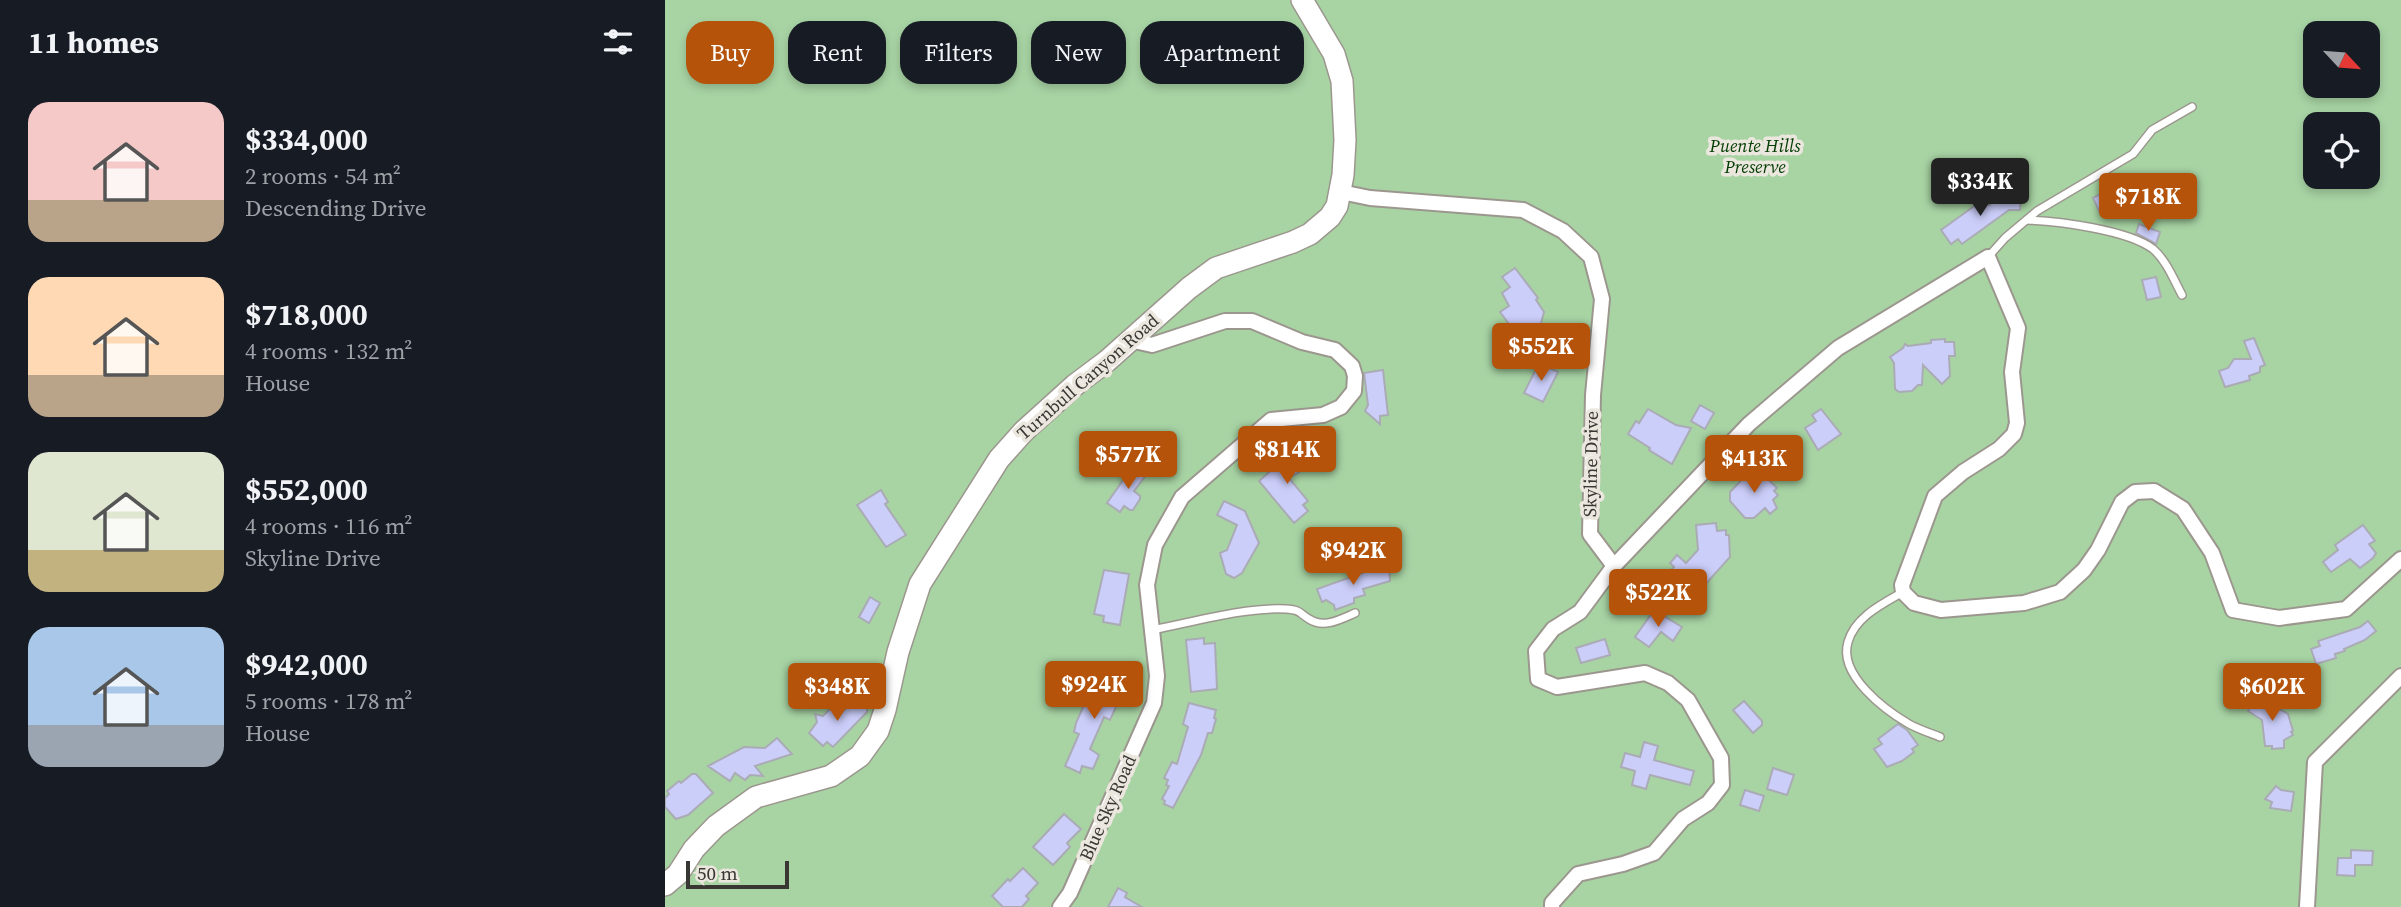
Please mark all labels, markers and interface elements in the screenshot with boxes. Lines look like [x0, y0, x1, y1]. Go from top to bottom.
chip: Buy [686, 21, 774, 84]
chip: Rent [788, 21, 886, 84]
chip: Filters [900, 21, 1017, 84]
chip: New [1031, 21, 1126, 84]
chip: Apartment [1140, 21, 1304, 84]
north arrow [2303, 21, 2380, 98]
map controls [2303, 21, 2380, 189]
text: 11 homes [28, 22, 159, 63]
icon: filters [599, 23, 637, 61]
button: locate [2303, 112, 2380, 189]
text: $334,000 [245, 119, 368, 160]
icon: home [84, 130, 168, 214]
park label: Puente Hills Preserve [1709, 133, 1801, 179]
pin: $334K [1931, 158, 2029, 218]
text: 2 rooms · 54 m² [245, 160, 401, 192]
text: $334K [1947, 165, 2013, 197]
pin: $718K [2099, 174, 2197, 233]
text: $718K [2115, 180, 2181, 212]
text: Descending Drive [245, 192, 427, 224]
text: $718,000 [245, 294, 368, 335]
icon: home [84, 305, 168, 389]
street label: Turnbull Canyon Road [1011, 308, 1164, 445]
pin: $552K [1492, 324, 1590, 383]
text: $552K [1508, 330, 1574, 362]
text: 4 rooms · 132 m² [245, 335, 412, 367]
text: House [245, 367, 310, 399]
street label: Skyline Drive [1577, 411, 1604, 517]
pin: $814K [1238, 426, 1336, 486]
pin: $577K [1079, 432, 1177, 491]
text: $814K [1254, 433, 1320, 465]
pin: $413K [1705, 435, 1803, 495]
text: $577K [1095, 438, 1161, 470]
text: $413K [1721, 442, 1787, 474]
text: $552,000 [245, 469, 368, 510]
icon: home [84, 480, 168, 564]
text: 4 rooms · 116 m² [245, 510, 412, 542]
pin: $942K [1304, 528, 1402, 587]
text: $942K [1320, 534, 1386, 566]
text: Skyline Drive [245, 542, 381, 574]
pin: $522K [1609, 570, 1707, 629]
text: $522K [1625, 576, 1691, 608]
text: $942,000 [245, 644, 368, 685]
icon: home [84, 655, 168, 739]
pin: $924K [1045, 662, 1143, 721]
pin: $348K [788, 664, 886, 723]
pin: $602K [2223, 664, 2321, 723]
text: $924K [1061, 668, 1127, 700]
text: $348K [804, 670, 870, 702]
text: $602K [2239, 670, 2305, 702]
text: 5 rooms · 178 m² [245, 685, 412, 717]
text: House [245, 717, 310, 749]
street label: Blue Sky Road [1073, 751, 1142, 865]
scale bar [686, 858, 789, 890]
text: 50 m [697, 860, 738, 886]

